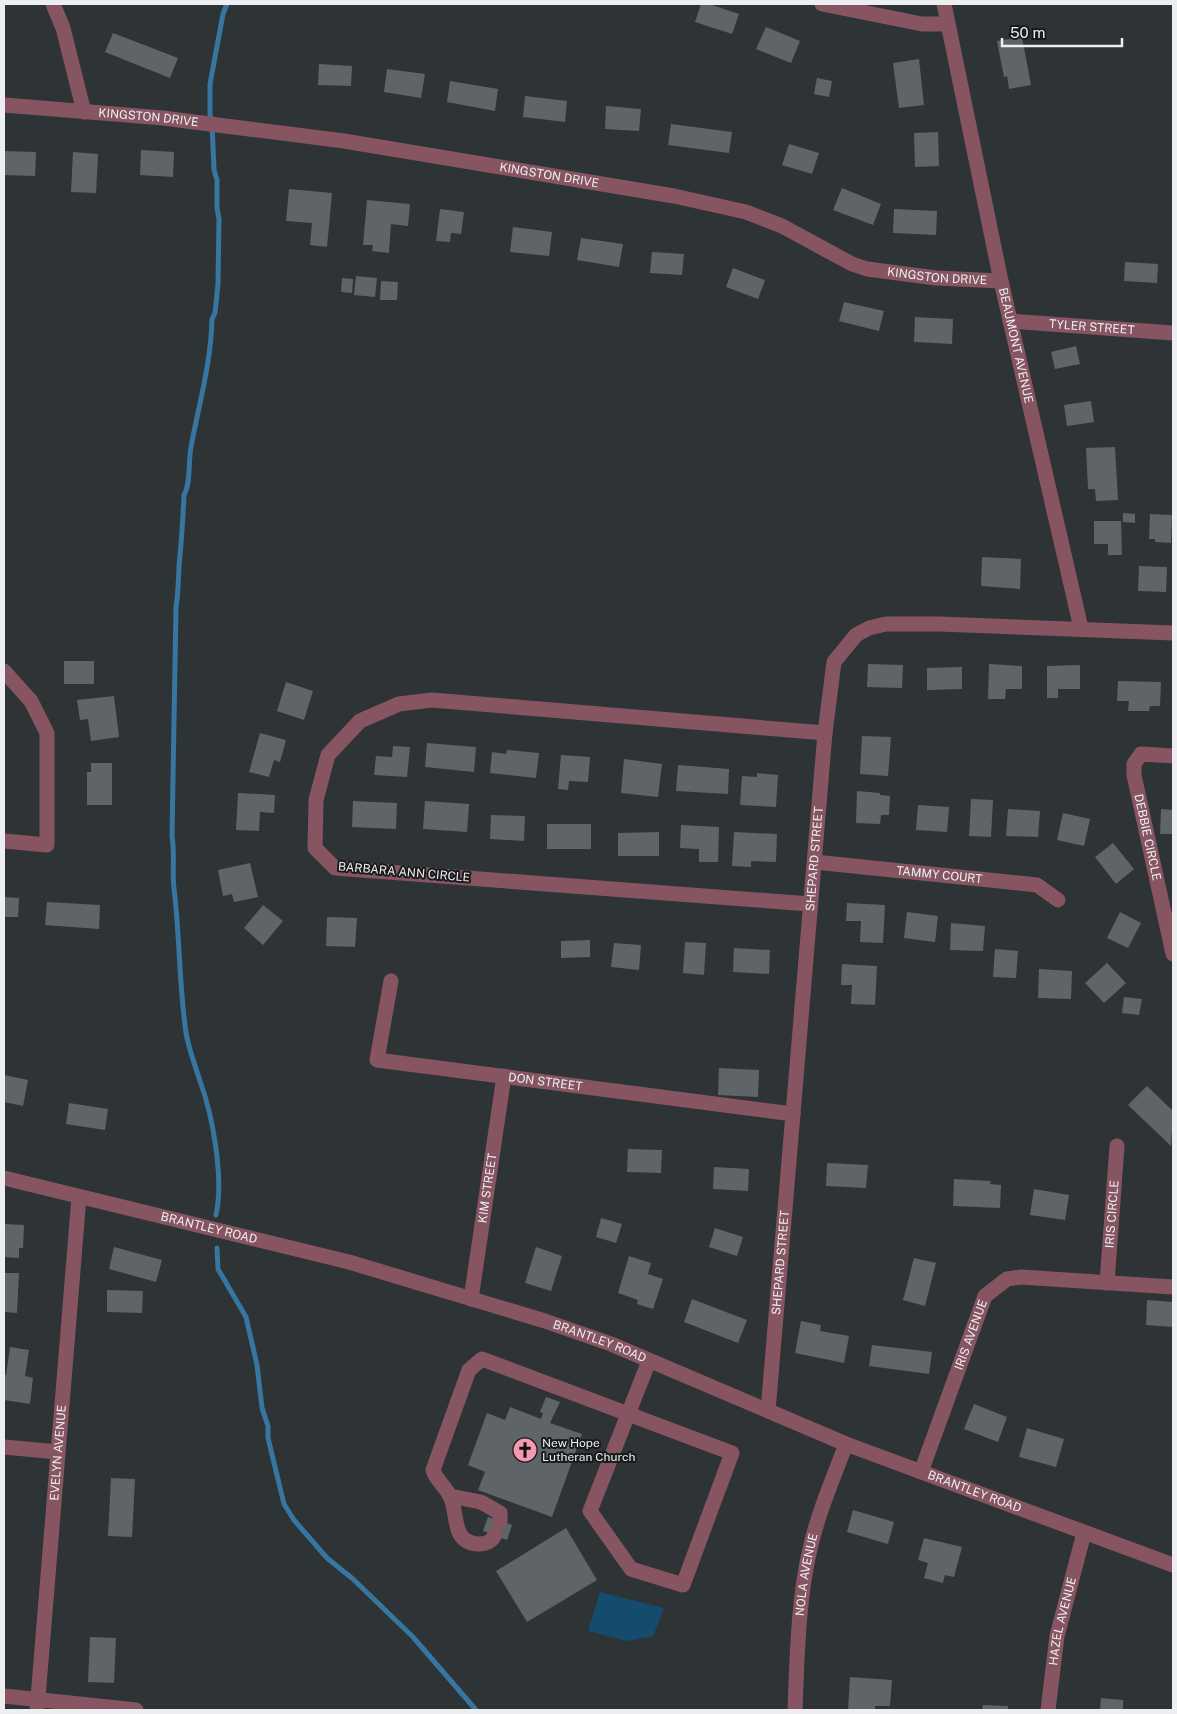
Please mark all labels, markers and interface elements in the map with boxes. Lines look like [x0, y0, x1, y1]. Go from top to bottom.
scale bar [1002, 15, 1122, 47]
text: 50 m [1010, 24, 1045, 41]
street label: KINGSTON DRIVE [98, 106, 199, 129]
street label: KINGSTON DRIVE [498, 160, 600, 190]
street label: KINGSTON DRIVE [886, 265, 988, 287]
street label: BEAUMONT AVENUE [996, 286, 1036, 405]
street label: TYLER STREET [1048, 317, 1135, 337]
street label: DEBBIE CIRCLE [1131, 793, 1164, 882]
street label: SHEPARD STREET [803, 806, 826, 912]
street label: BARBARA ANN CIRCLE [337, 859, 471, 885]
street label: TAMMY COURT [896, 863, 983, 886]
street label: DON STREET [507, 1070, 583, 1094]
street label: KIM STREET [475, 1152, 499, 1224]
street label: IRIS CIRCLE [1103, 1180, 1121, 1249]
street label: BRANTLEY ROAD [159, 1209, 259, 1246]
street label: SHEPARD STREET [769, 1210, 792, 1315]
street label: IRIS AVENUE [952, 1298, 990, 1372]
street label: BRANTLEY ROAD [551, 1317, 649, 1365]
street label: EVELYN AVENUE [47, 1405, 69, 1501]
place label: New Hope Lutheran Church [542, 1436, 636, 1464]
church icon: New Hope Lutheran Church [512, 1437, 538, 1463]
street label: BRANTLEY ROAD [926, 1468, 1023, 1515]
street label: NOLA AVENUE [793, 1532, 821, 1617]
street label: HAZEL AVENUE [1046, 1576, 1079, 1666]

